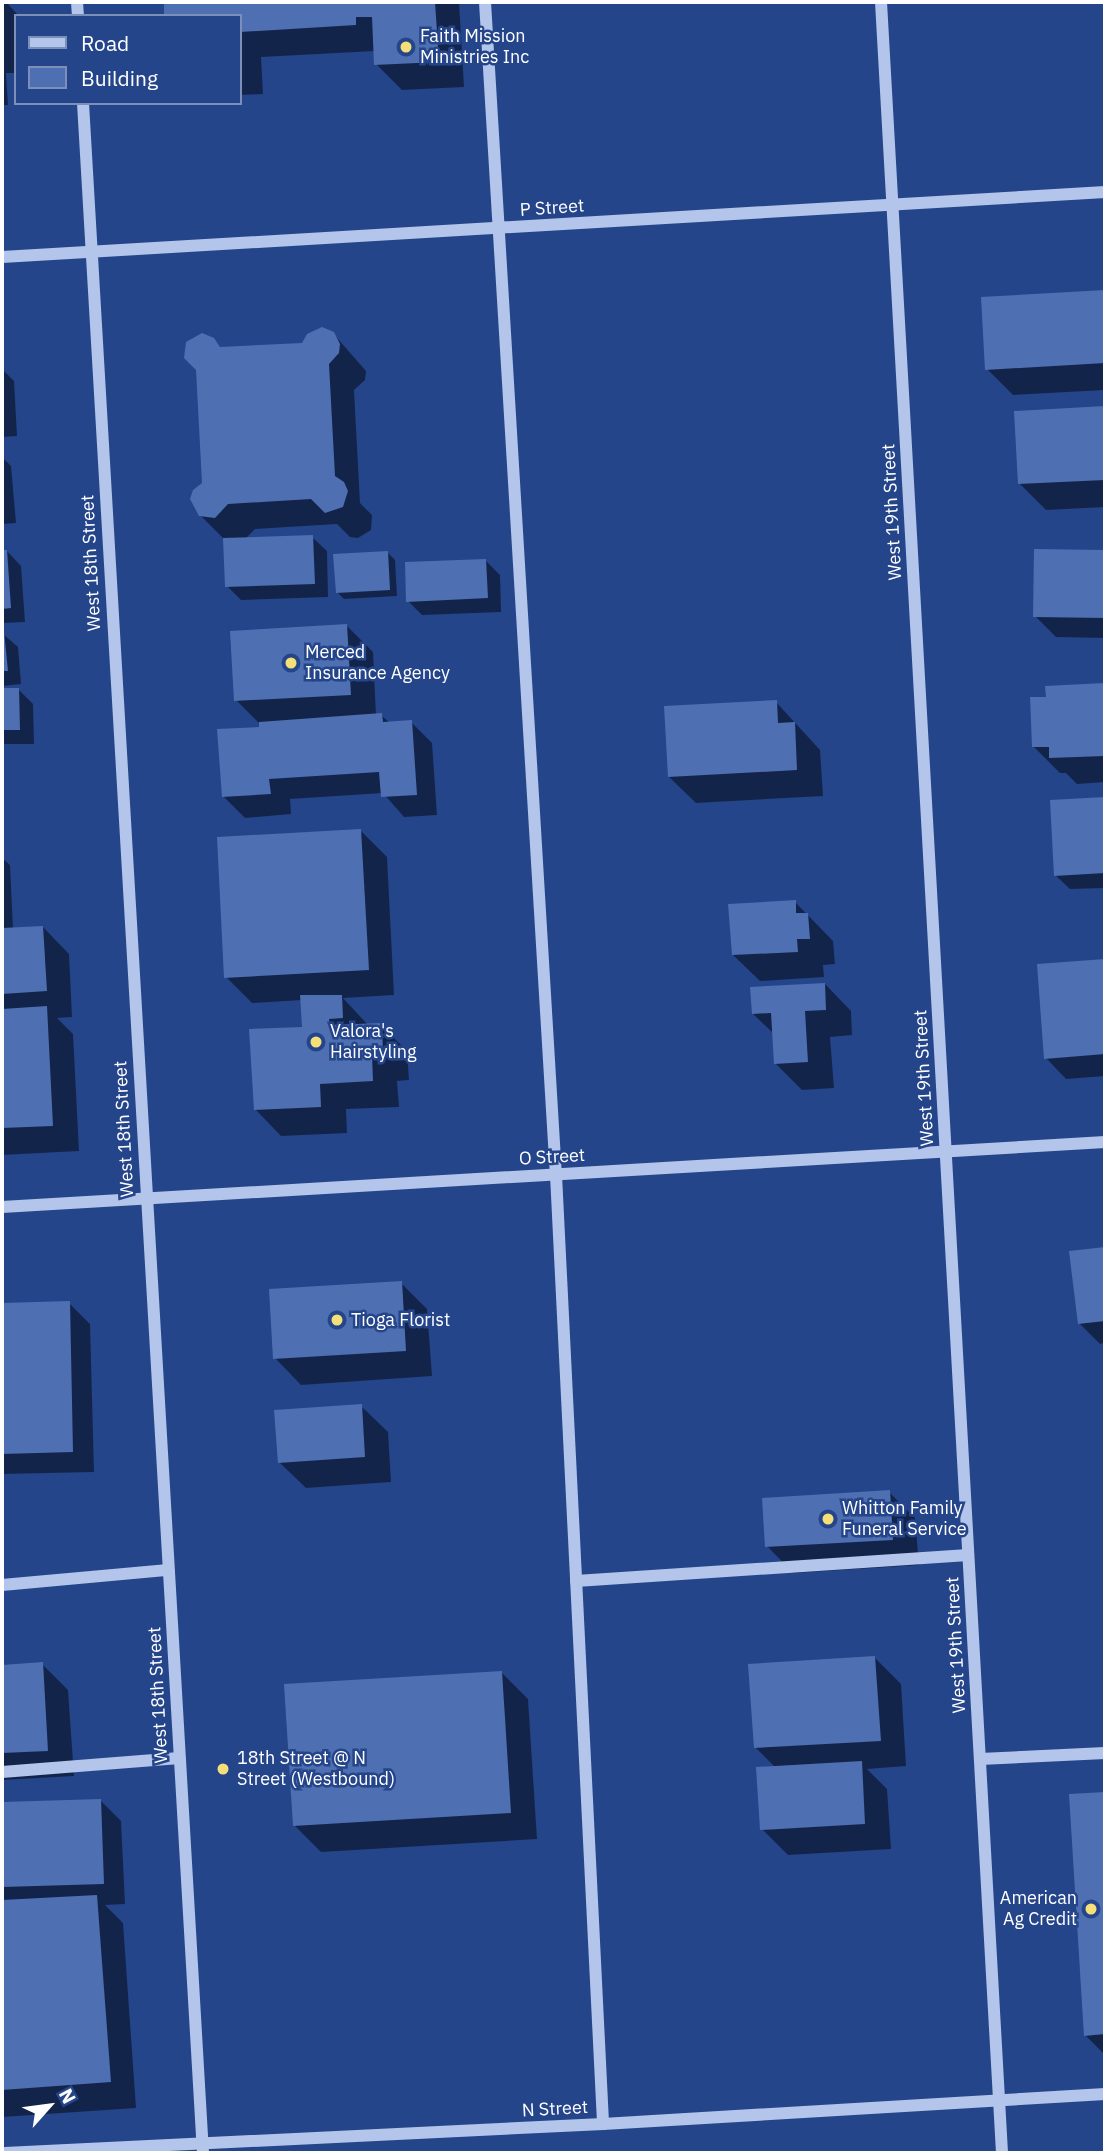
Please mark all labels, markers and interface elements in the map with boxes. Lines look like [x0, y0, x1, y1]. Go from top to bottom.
legend [14, 14, 242, 105]
place label: Faith Mission Ministries Inc [420, 26, 529, 68]
text: Road [81, 29, 129, 57]
marker: Faith Mission Ministries Inc [398, 39, 414, 55]
text: Building [81, 64, 158, 92]
street label: P Street [519, 195, 585, 221]
street label: West 19th Street [878, 443, 906, 581]
street label: West 18th Street [77, 494, 105, 632]
place label: Merced Insurance Agency [305, 642, 450, 684]
marker: Merced Insurance Agency [283, 655, 299, 671]
street label: West 19th Street [910, 1009, 938, 1147]
place label: Valora's Hairstyling [330, 1021, 417, 1064]
marker: Valora's Hairstyling [308, 1034, 324, 1050]
street label: West 18th Street [110, 1060, 138, 1198]
street label: O Street [518, 1144, 586, 1170]
place label: Tioga Florist [351, 1309, 450, 1331]
marker: Tioga Florist [329, 1312, 345, 1328]
place label: Whitton Family Funeral Service [842, 1498, 967, 1540]
marker: Whitton Family Funeral Service [820, 1511, 836, 1527]
street label: West 19th Street [942, 1576, 970, 1714]
street label: West 18th Street [144, 1626, 172, 1764]
place label: 18th Street @ N Street (Westbound) [237, 1748, 395, 1790]
marker: 18th Street @ N Street (Westbound) [215, 1761, 231, 1777]
place label: American Ag Credit [1000, 1888, 1077, 1930]
marker: American Ag Credit [1083, 1901, 1099, 1917]
north arrow [14, 2071, 84, 2141]
text: N [54, 2084, 81, 2108]
street label: N Street [521, 2096, 589, 2122]

